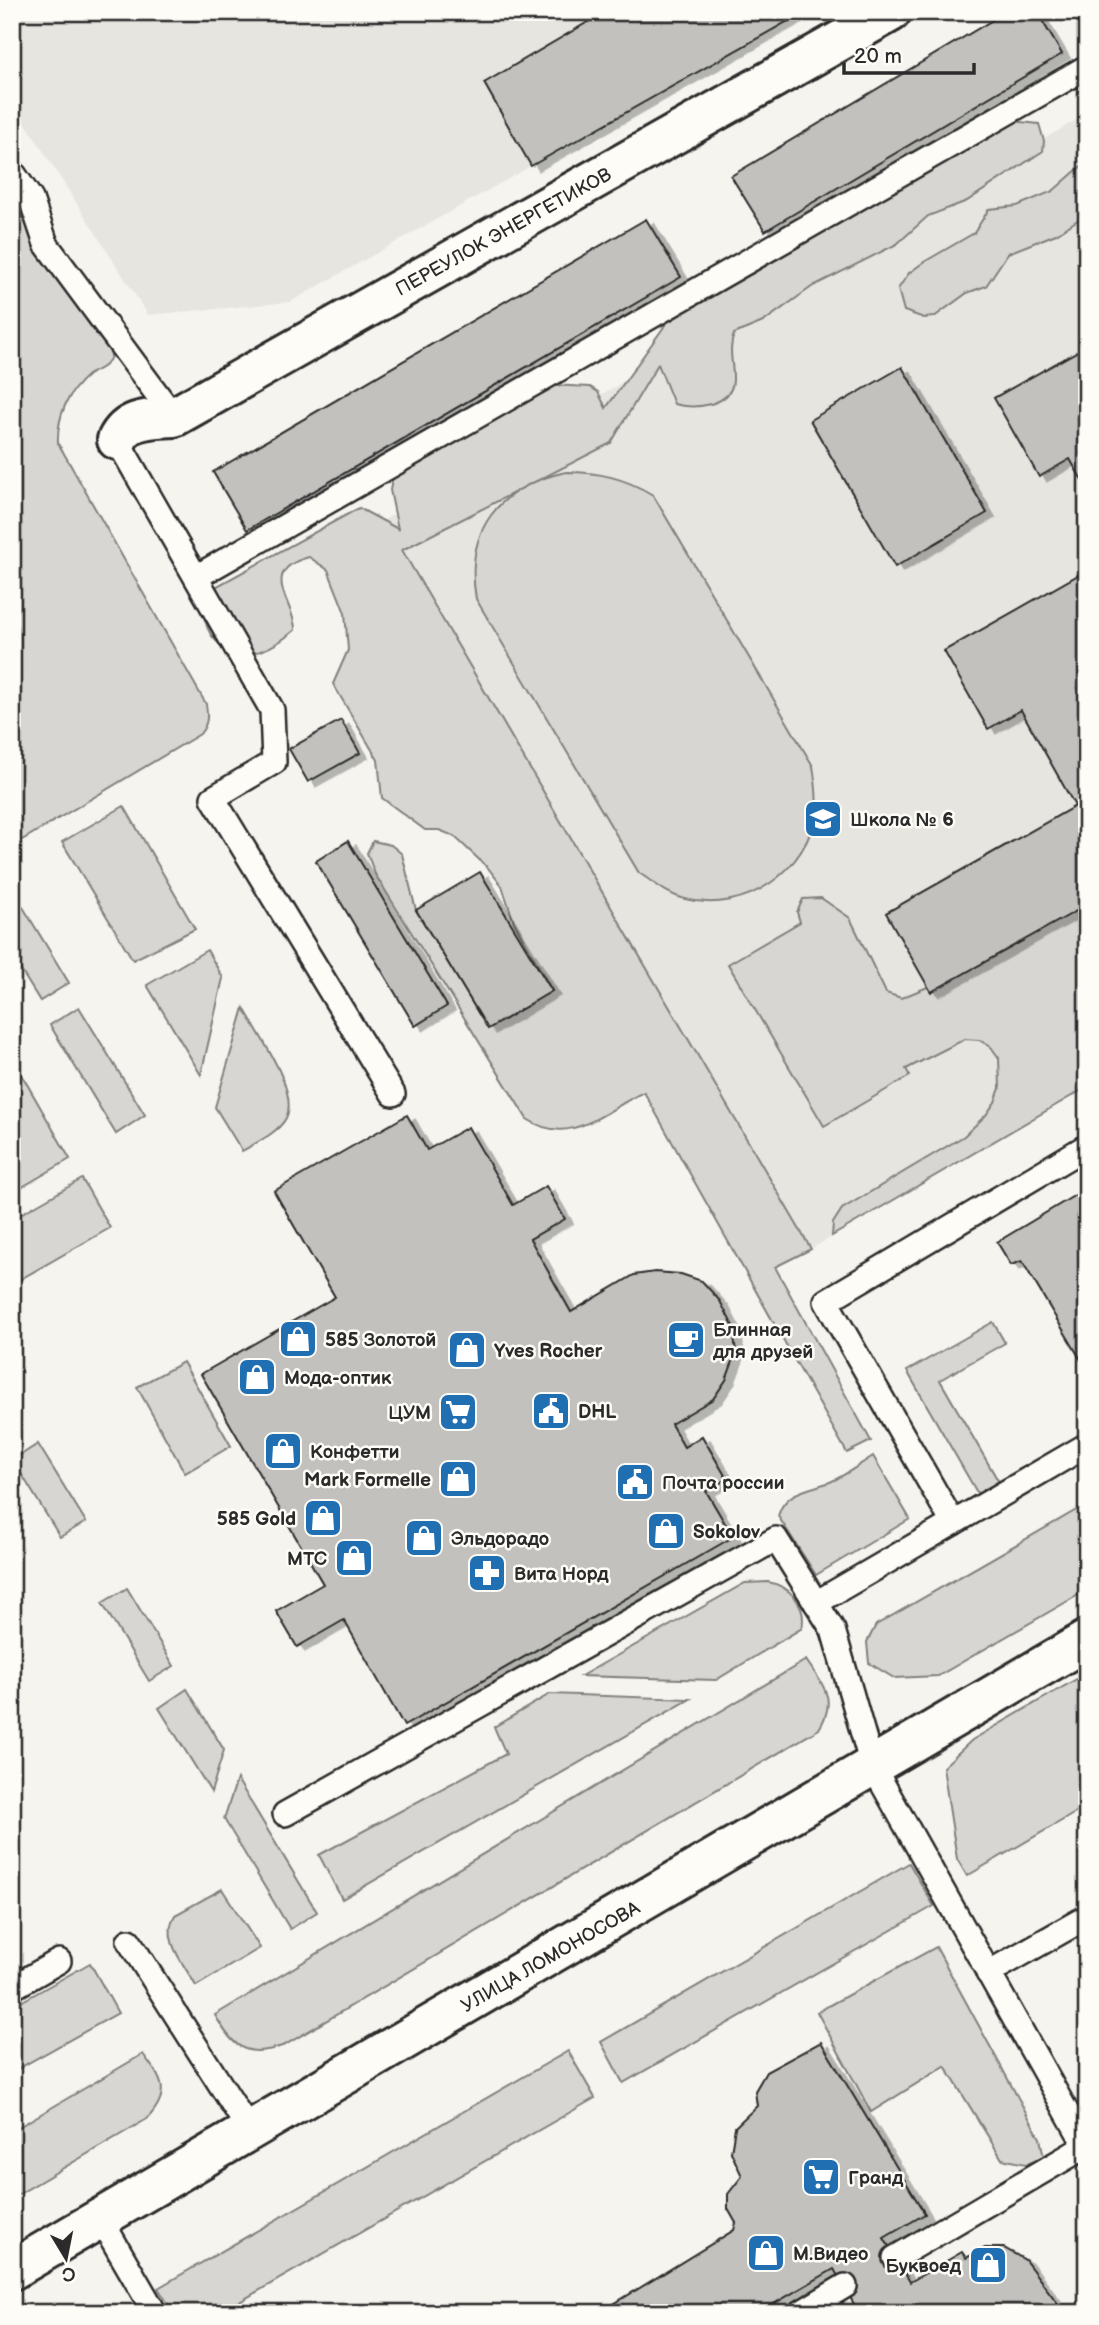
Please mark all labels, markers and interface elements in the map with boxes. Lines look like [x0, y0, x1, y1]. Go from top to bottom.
scale bar [844, 32, 973, 76]
text: 20 m [854, 44, 902, 69]
street label: ПЕРЕУЛОК ЭНЕРГЕТИКОВ [392, 163, 616, 301]
school or university icon: Школа № 6 [802, 798, 844, 840]
place label: Школа № 6 [850, 809, 954, 832]
shop icon: 585 Золотой [277, 1318, 319, 1360]
cafe icon: Блинная для друзей [665, 1319, 707, 1361]
place label: Блинная для друзей [712, 1319, 813, 1364]
place label: 585 Золотой [325, 1329, 436, 1352]
shop icon: Yves Rocher [446, 1329, 488, 1371]
place label: Yves Rocher [494, 1340, 603, 1363]
shop icon: Мода-оптик [236, 1356, 278, 1398]
place label: Мода-оптик [284, 1367, 392, 1390]
public building icon: DHL [530, 1390, 572, 1432]
supermarket icon: ЦУМ [437, 1391, 479, 1433]
place label: DHL [578, 1401, 616, 1424]
place label: ЦУМ [388, 1402, 431, 1425]
shop icon: Конфетти [262, 1430, 304, 1472]
place label: Конфетти [310, 1441, 400, 1464]
shop icon: Mark Formelle [437, 1458, 479, 1500]
public building icon: Почта россии [614, 1461, 656, 1503]
place label: Mark Formelle [304, 1469, 431, 1492]
place label: Почта россии [662, 1472, 784, 1495]
shop icon: 585 Gold [302, 1497, 344, 1539]
place label: 585 Gold [217, 1508, 296, 1531]
shop icon: Sokolov [645, 1510, 687, 1552]
shop icon: Эльдорадо [403, 1517, 445, 1559]
place label: Sokolov [693, 1521, 760, 1544]
place label: Эльдорадо [451, 1528, 549, 1551]
shop icon: МТС [333, 1537, 375, 1579]
place label: МТС [287, 1548, 327, 1571]
pharmacy icon: Вита Норд [466, 1552, 508, 1594]
place label: Вита Норд [514, 1563, 609, 1586]
street label: УЛИЦА ЛОМОНОСОВА [457, 1896, 645, 2018]
supermarket icon: Гранд [800, 2156, 842, 2198]
place label: Гранд [848, 2167, 904, 2190]
north arrow [32, 2224, 102, 2294]
shop icon: М.Видео [745, 2232, 787, 2274]
place label: М.Видео [793, 2243, 868, 2266]
shop icon: Буквоед [967, 2244, 1009, 2286]
place label: Буквоед [885, 2255, 962, 2278]
text: С [60, 2261, 77, 2286]

